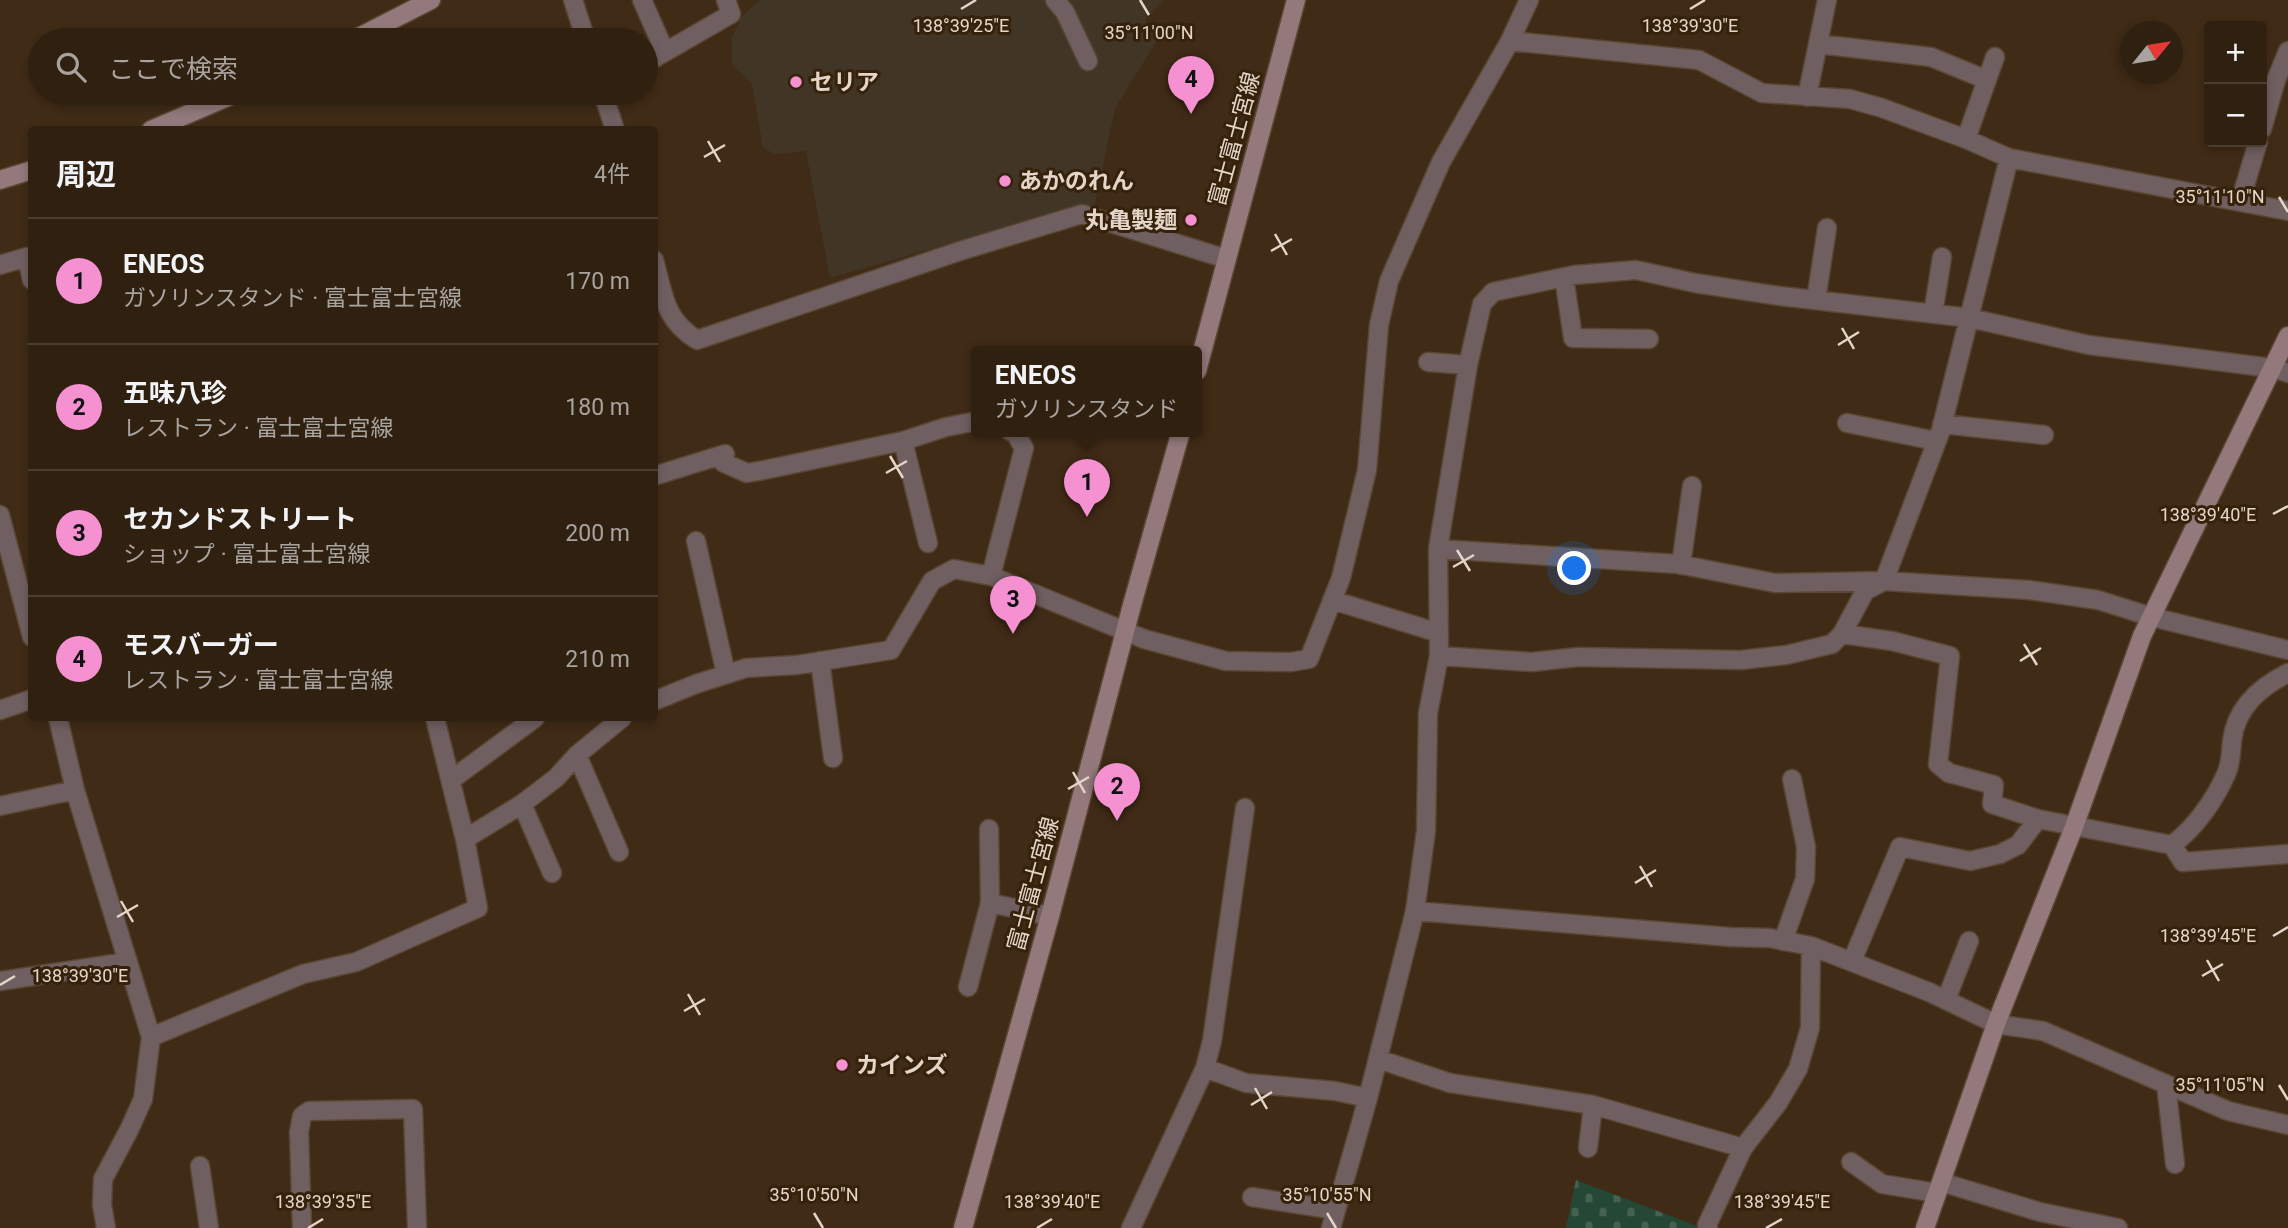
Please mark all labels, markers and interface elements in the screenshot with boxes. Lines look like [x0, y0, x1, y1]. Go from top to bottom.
text: 138°39'25"E [913, 15, 1009, 36]
text: 138°39'30"E [1642, 15, 1738, 36]
north arrow [2120, 21, 2183, 84]
map controls [2204, 21, 2267, 147]
button: + [2204, 21, 2267, 84]
text: 35°11'00"N [1104, 22, 1194, 43]
search box [28, 28, 658, 105]
icon: search [52, 48, 90, 86]
text: ここで検索 [108, 54, 238, 84]
pin: 4 [1168, 56, 1214, 114]
place label: セリア [810, 69, 879, 96]
street label: 富士富士宮線 [1204, 69, 1265, 209]
marker: セリア [788, 74, 804, 90]
button: − [2204, 84, 2267, 147]
text: 周辺 [56, 157, 116, 192]
text: 4件 [594, 161, 630, 188]
place label: あかのれん [1019, 168, 1134, 195]
marker: あかのれん [997, 173, 1013, 189]
text: 35°11'10"N [2175, 186, 2265, 207]
place label: 丸亀製麺 [1085, 207, 1177, 234]
marker: 丸亀製麺 [1183, 212, 1199, 228]
text: ENEOS [123, 249, 205, 279]
text: 1 [72, 268, 86, 295]
text: 170 m [565, 268, 630, 295]
text: ガソリンスタンド · 富士富士宮線 [123, 285, 462, 312]
popup [971, 346, 1202, 437]
text: ENEOS [995, 360, 1076, 390]
text: 五味八珍 [123, 378, 227, 408]
text: 2 [72, 394, 86, 421]
text: 180 m [565, 394, 630, 421]
text: ガソリンスタンド [995, 396, 1178, 423]
text: レストラン · 富士富士宮線 [123, 415, 393, 442]
pin: 1 [1064, 459, 1110, 517]
text: セカンドストリート [123, 504, 357, 534]
text: 138°39'40"E [2160, 504, 2256, 525]
text: 3 [72, 520, 86, 547]
text: 200 m [565, 520, 630, 547]
text: ショップ · 富士富士宮線 [123, 541, 370, 568]
your location [1557, 551, 1591, 585]
pin: 3 [990, 576, 1036, 634]
text: モスバーガー [123, 630, 279, 660]
text: 4 [72, 646, 86, 673]
text: 210 m [565, 646, 630, 673]
text: レストラン · 富士富士宮線 [123, 667, 393, 694]
pin: 2 [1094, 763, 1140, 821]
street label: 富士富士宮線 [1003, 814, 1064, 954]
text: 138°39'45"E [2160, 925, 2256, 946]
text: 138°39'30"E [32, 965, 128, 986]
place label: カインズ [856, 1052, 948, 1079]
marker: カインズ [834, 1057, 850, 1073]
text: 35°11'05"N [2175, 1074, 2265, 1095]
text: 35°10'50"N [769, 1184, 859, 1205]
text: 35°10'55"N [1282, 1184, 1372, 1205]
text: 138°39'35"E [275, 1191, 371, 1212]
text: 138°39'40"E [1004, 1191, 1100, 1212]
text: 138°39'45"E [1734, 1191, 1830, 1212]

